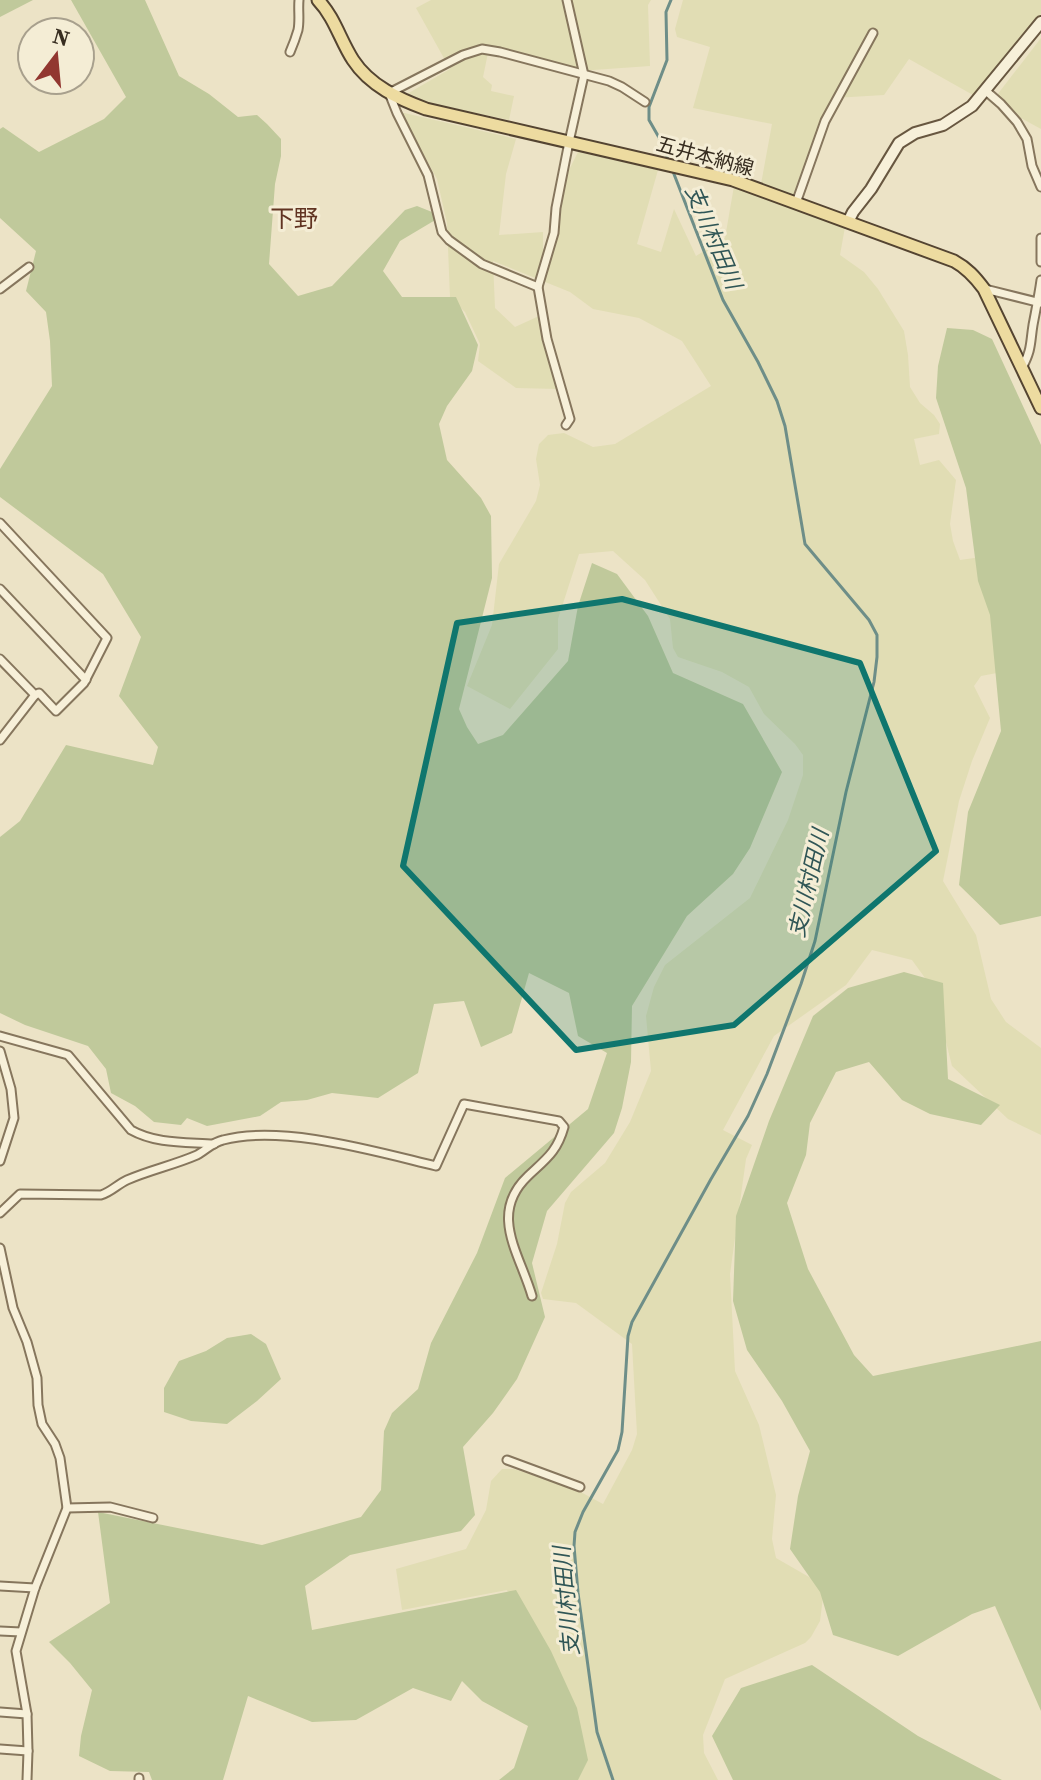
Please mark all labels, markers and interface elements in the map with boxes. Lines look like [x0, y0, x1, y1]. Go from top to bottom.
north arrow [16, 16, 96, 96]
text: N [50, 20, 73, 53]
street label: 五井本納線 [653, 130, 757, 182]
water label: 支川村田川 [679, 181, 750, 295]
district label: 下野 [270, 202, 318, 235]
water label: 支川村田川 [781, 824, 835, 940]
water label: 支川村田川 [546, 1543, 586, 1657]

